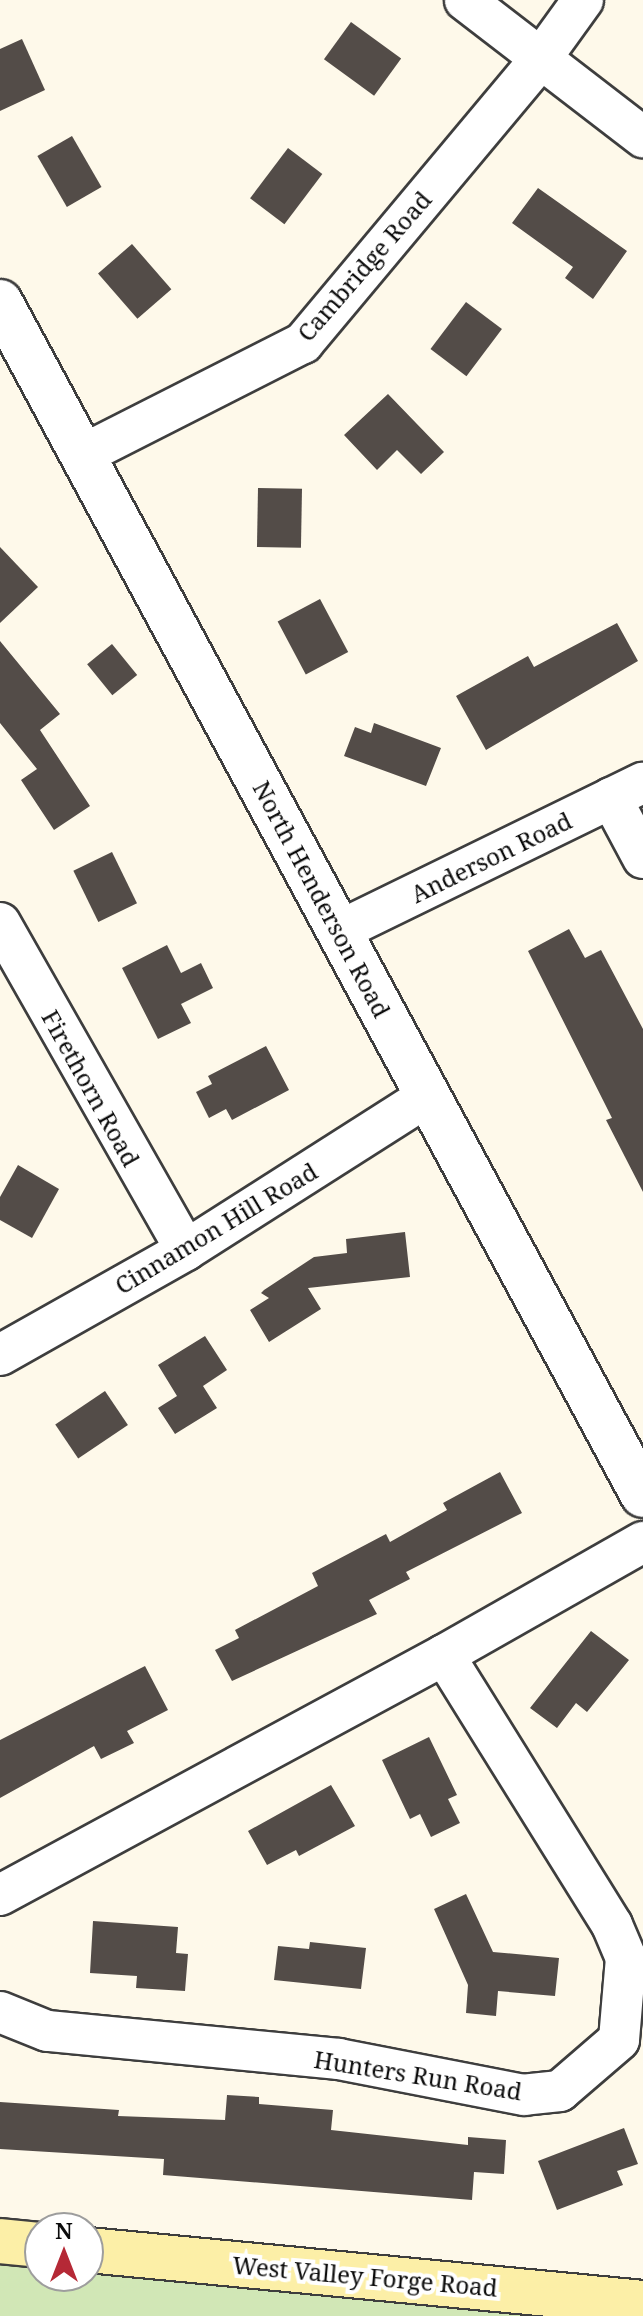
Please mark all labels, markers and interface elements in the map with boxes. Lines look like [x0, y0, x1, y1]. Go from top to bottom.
street label: Cambridge Road [291, 185, 437, 347]
street label: North Henderson Road [247, 776, 397, 1022]
street label: Anderson Road [406, 806, 576, 908]
street label: Firethorn Road [36, 1005, 146, 1171]
street label: Cinnamon Hill Road [110, 1156, 322, 1300]
street label: Hunters Run Road [312, 2044, 524, 2106]
north arrow [24, 2212, 104, 2292]
text: N [55, 2215, 73, 2245]
street label: West Valley Forge Road [231, 2250, 499, 2302]

